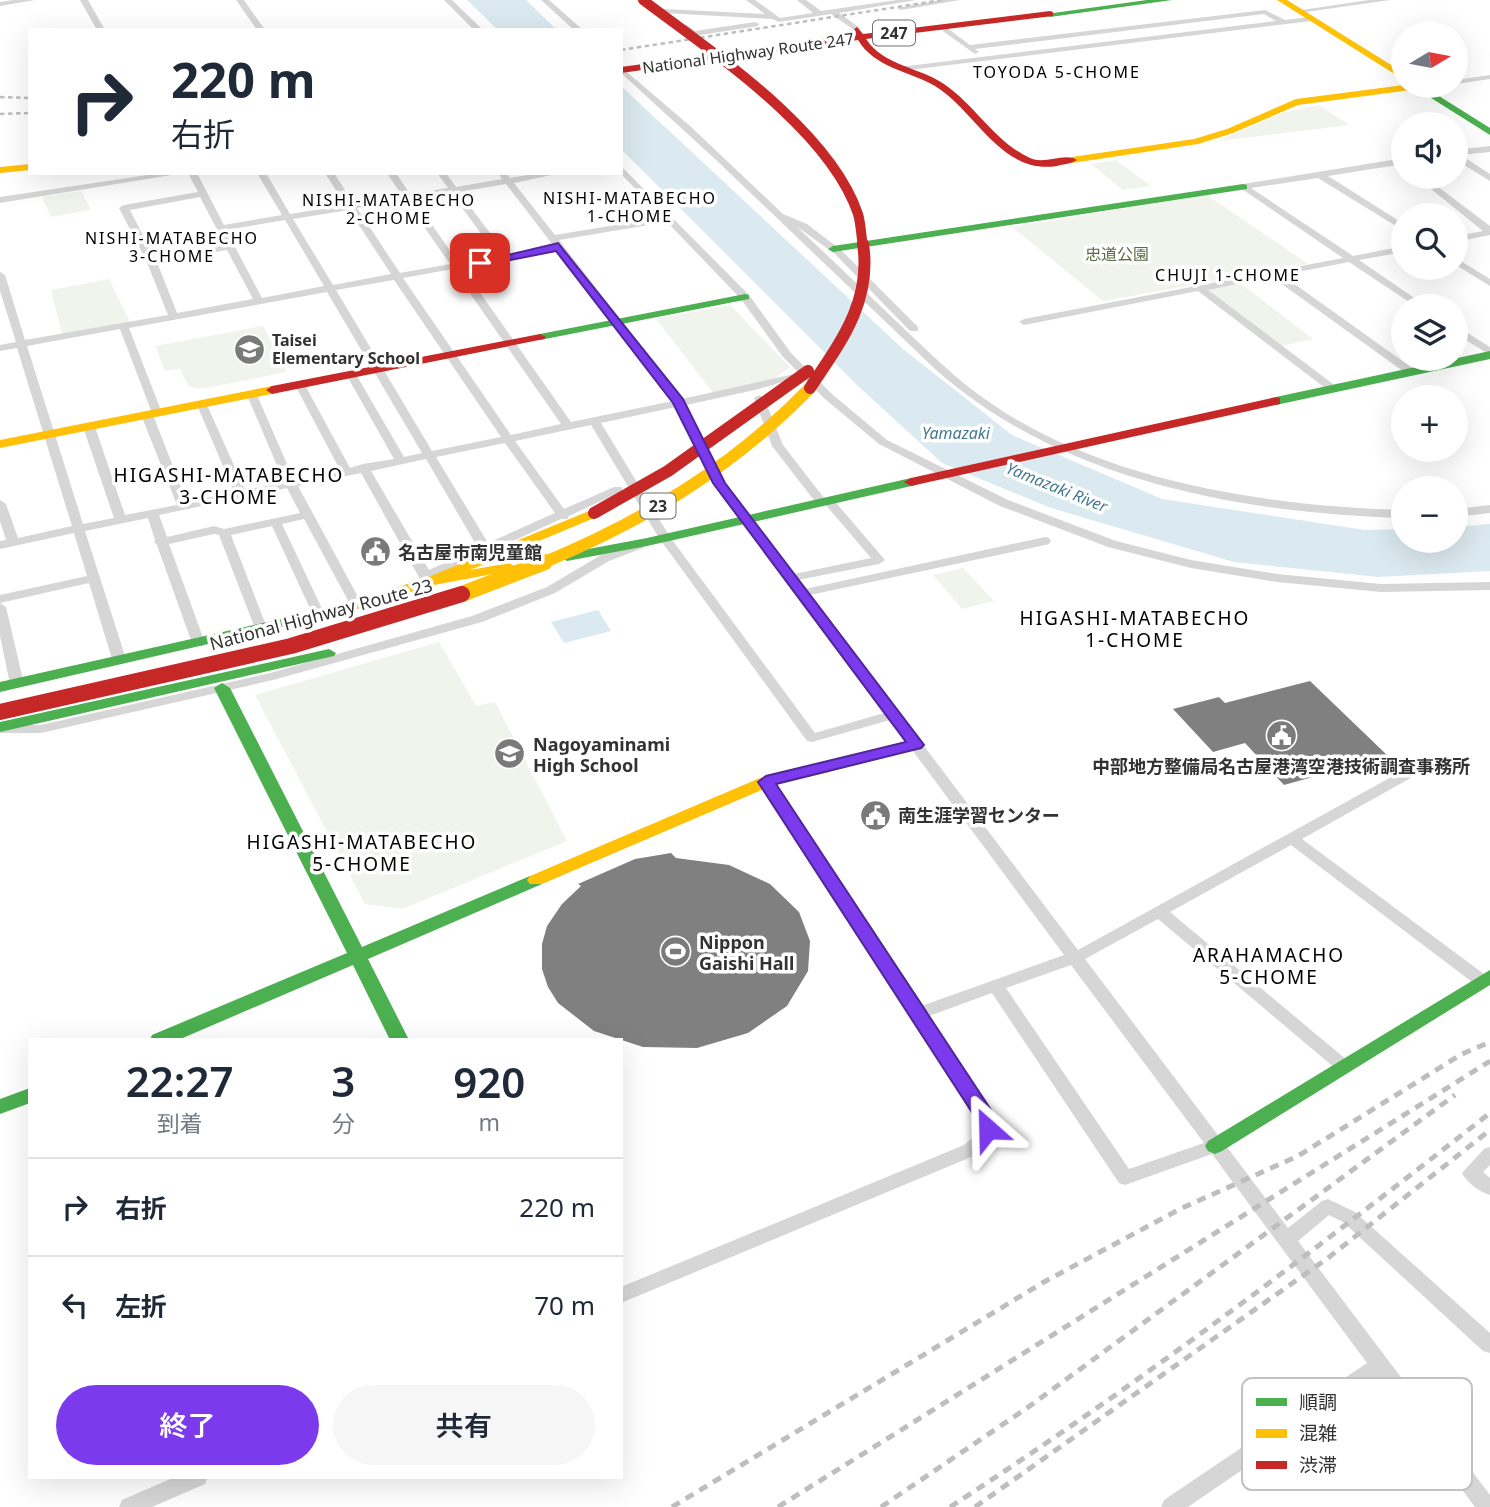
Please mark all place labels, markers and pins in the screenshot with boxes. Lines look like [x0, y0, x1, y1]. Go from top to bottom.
pin [450, 233, 510, 293]
place label: Taisei Elementary School [272, 329, 420, 369]
school or university icon: Taisei Elementary School [232, 332, 266, 366]
public building icon: 名古屋市南児童館 [358, 535, 392, 569]
place label: 名古屋市南児童館 [398, 540, 542, 564]
public building icon: 中部地方整備局名古屋港湾空港技術調査事務所 [1264, 718, 1298, 752]
place label: Nagoyaminami High School [533, 732, 670, 777]
school or university icon: Nagoyaminami High School [493, 737, 527, 771]
place label: 中部地方整備局名古屋港湾空港技術調査事務所 [1092, 754, 1470, 778]
public building icon: 南生涯学習センター [858, 798, 892, 832]
place label: 南生涯学習センター [898, 803, 1060, 827]
place label: Nippon Gaishi Hall [699, 930, 794, 975]
sports icon: Nippon Gaishi Hall [659, 935, 693, 969]

